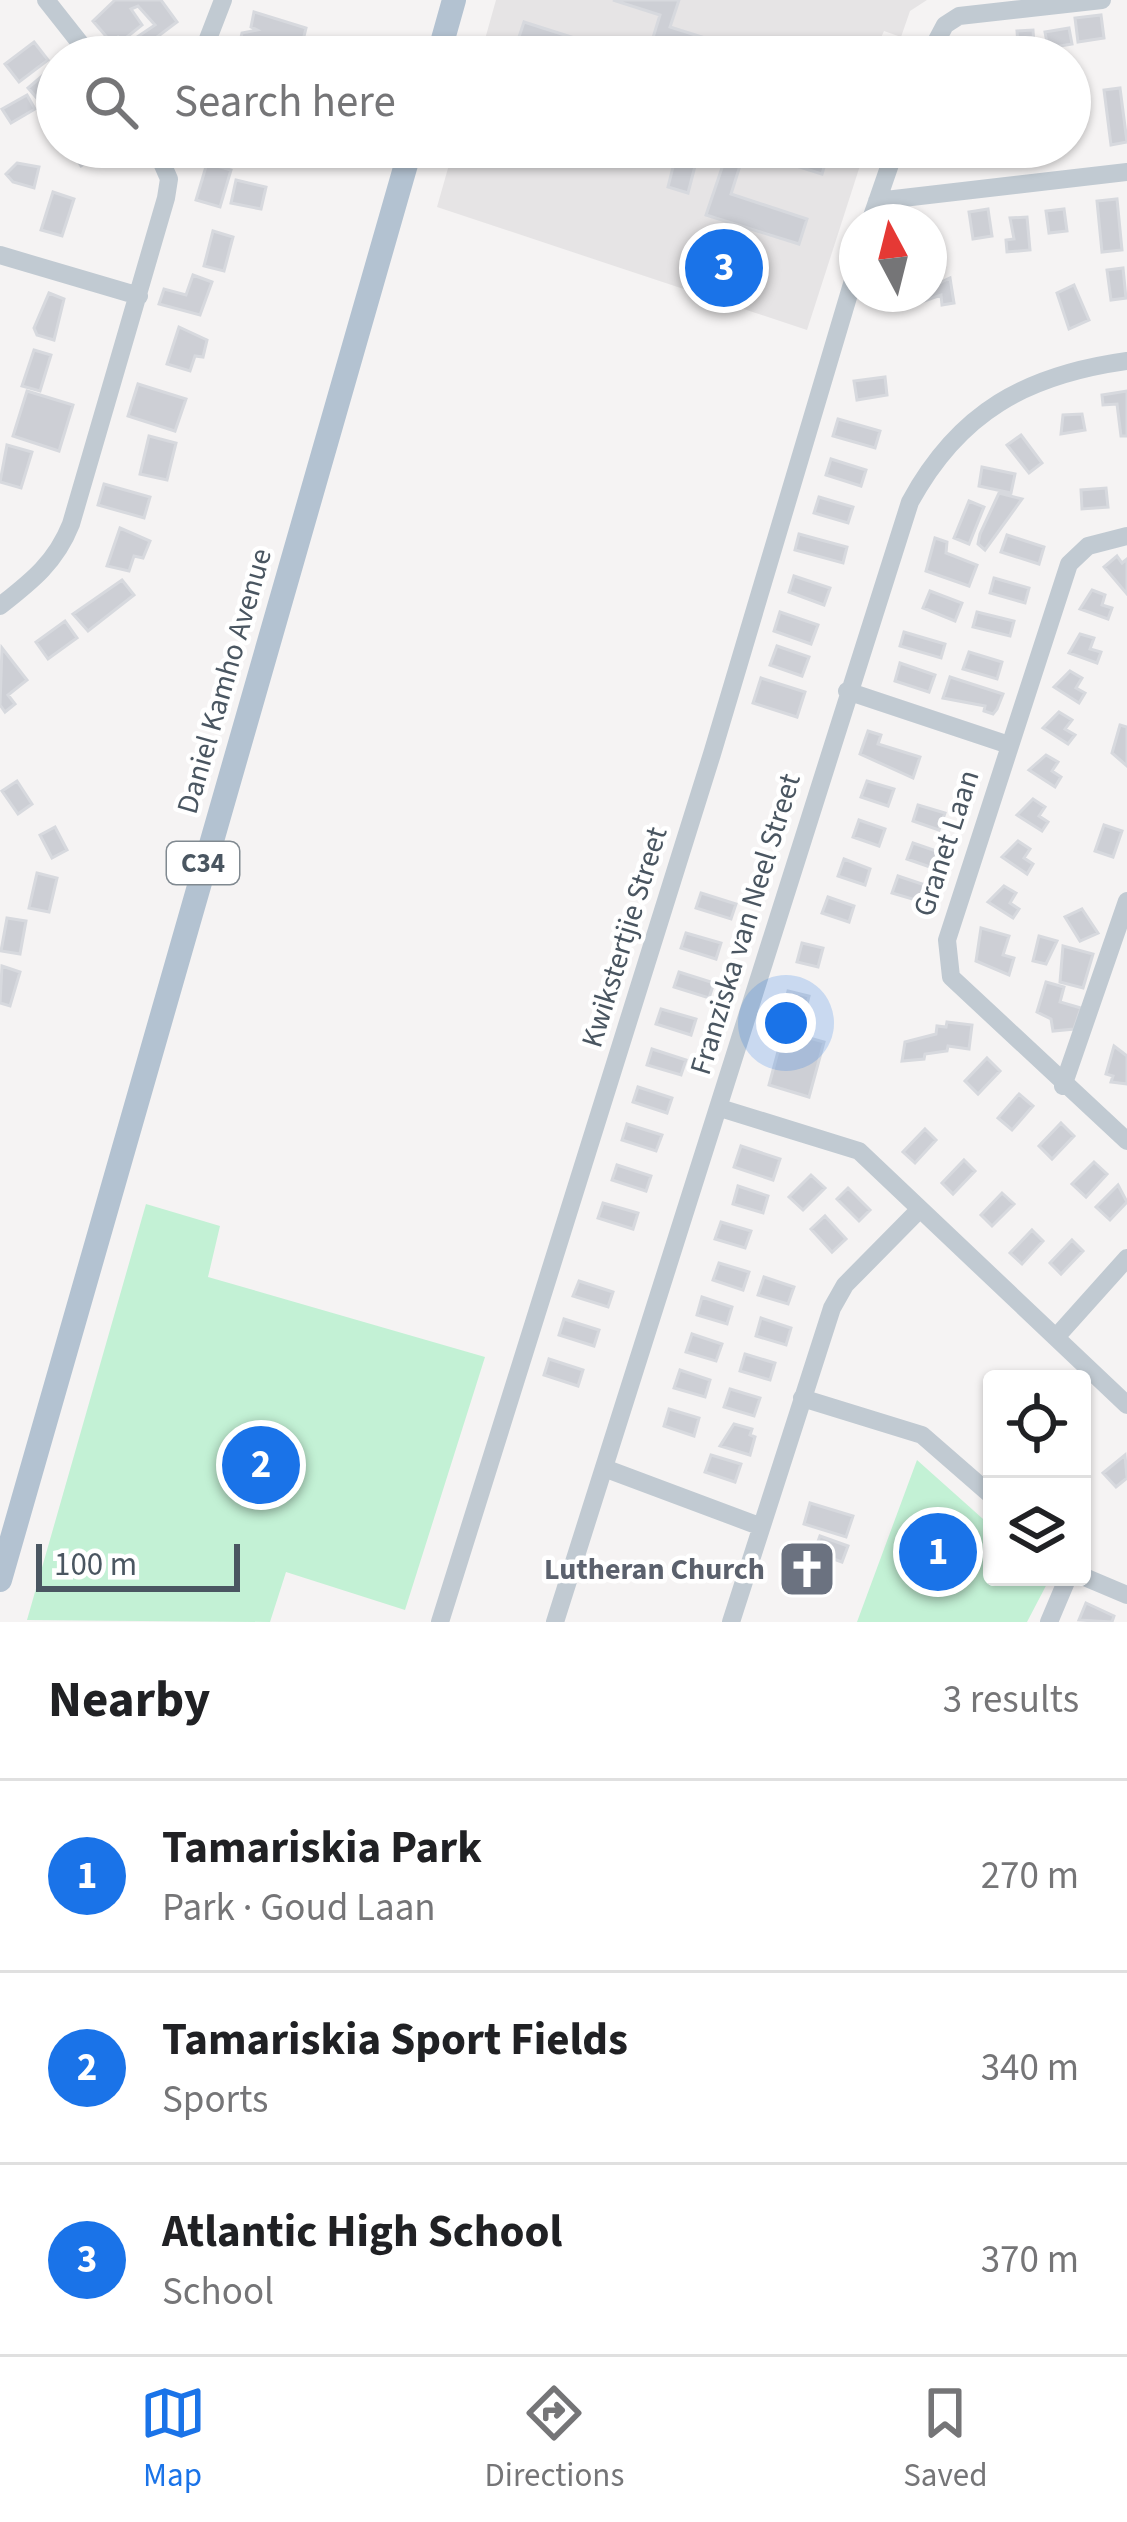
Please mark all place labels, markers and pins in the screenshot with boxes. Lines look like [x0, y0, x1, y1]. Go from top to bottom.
pin: 3 [685, 223, 763, 313]
pin: 2 [222, 1420, 300, 1510]
pin: 1 [899, 1507, 977, 1597]
church icon: Lutheran Church [776, 1538, 838, 1600]
place label: Lutheran Church [544, 1548, 765, 1591]

